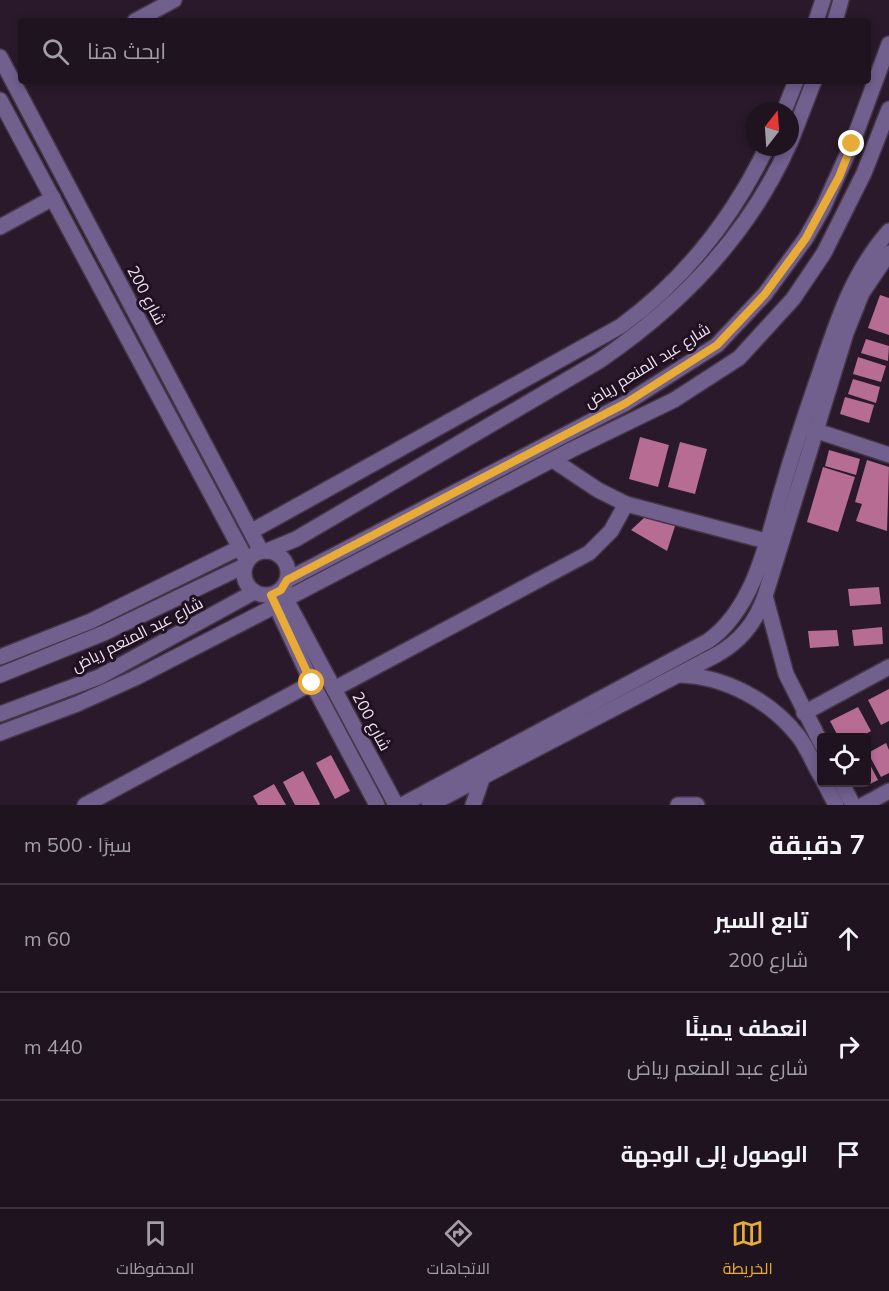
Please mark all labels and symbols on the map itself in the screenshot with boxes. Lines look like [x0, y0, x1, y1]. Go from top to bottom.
north arrow [745, 102, 799, 156]
route end [838, 130, 864, 156]
street label: شارع 200 [121, 262, 171, 329]
street label: شارع عبد المنعم رياض [580, 318, 715, 414]
street label: شارع عبد المنعم رياض [68, 592, 207, 678]
route start [298, 669, 324, 695]
street label: شارع 200 [346, 688, 396, 755]

